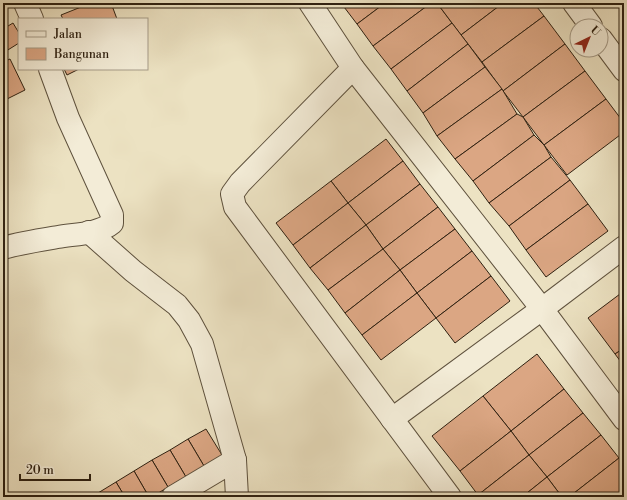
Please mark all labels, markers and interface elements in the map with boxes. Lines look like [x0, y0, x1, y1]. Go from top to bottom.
legend [18, 18, 148, 70]
north arrow [569, 18, 609, 58]
text: U [587, 23, 603, 40]
text: Jalan [53, 27, 82, 42]
text: Bangunan [53, 47, 109, 62]
scale bar [20, 456, 90, 482]
text: 20 m [26, 463, 54, 478]

